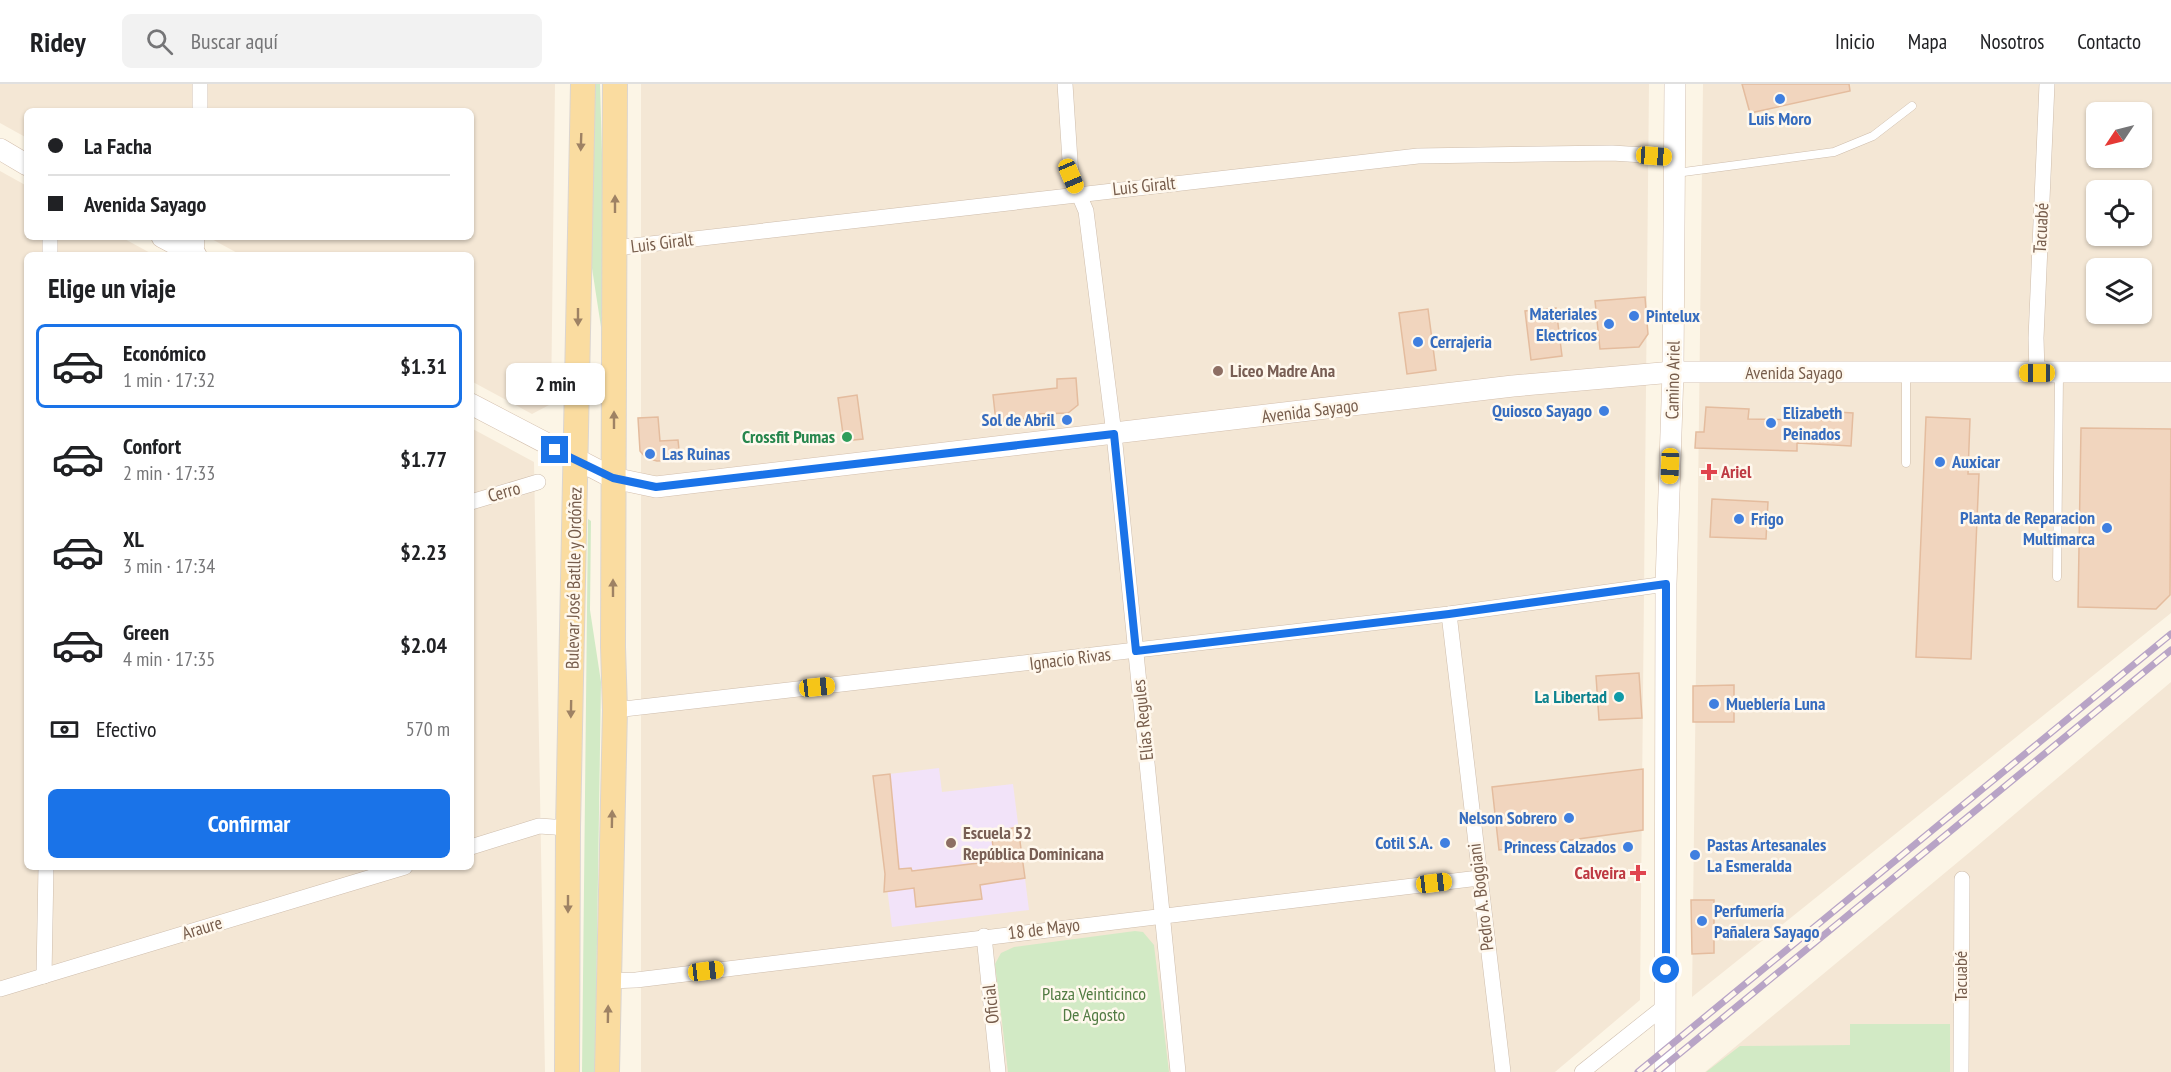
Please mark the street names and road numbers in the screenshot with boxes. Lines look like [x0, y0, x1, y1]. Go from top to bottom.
street label: Luis Giralt [1111, 171, 1176, 200]
street label: Tacuabé [2028, 202, 2053, 254]
street label: Luis Giralt [629, 227, 695, 258]
street label: Camino Ariel [1660, 340, 1685, 420]
street label: Avenida Sayago [1745, 361, 1843, 384]
street label: Avenida Sayago [1260, 393, 1360, 428]
street label: Cerro [485, 476, 523, 507]
street label: Bulevar José Batlle y Ordóñez [560, 487, 587, 669]
street label: Ignacio Rivas [1028, 642, 1112, 675]
street label: Elías Regules [1127, 678, 1158, 762]
street label: Pedro A. Boggiani [1462, 842, 1499, 952]
street label: Araure [179, 911, 225, 944]
street label: 18 de Mayo [1007, 913, 1081, 944]
street label: Tacuabé [1949, 951, 1972, 1001]
street label: Oficial [977, 982, 1004, 1025]

